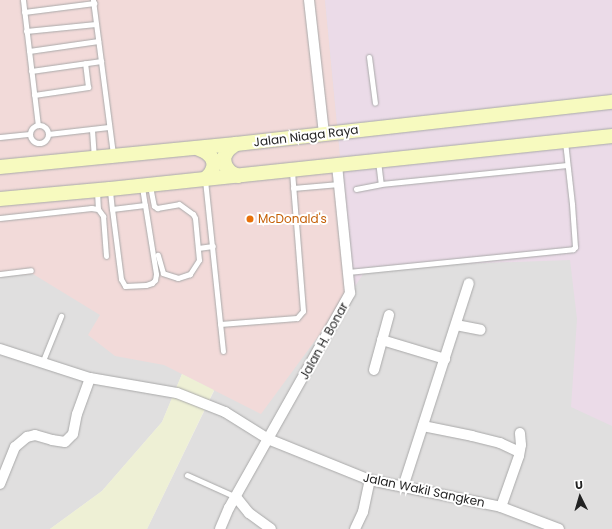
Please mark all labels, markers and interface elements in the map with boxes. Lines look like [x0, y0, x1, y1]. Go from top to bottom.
street label: Jalan Niaga Raya [253, 122, 359, 150]
place label: McDonald's [258, 212, 327, 226]
marker: McDonald's [245, 214, 255, 224]
street label: Jalan H. Bonar [297, 300, 351, 382]
street label: Jalan Wakil Sangken [362, 470, 486, 510]
north arrow [560, 477, 600, 517]
text: U [574, 477, 584, 493]

